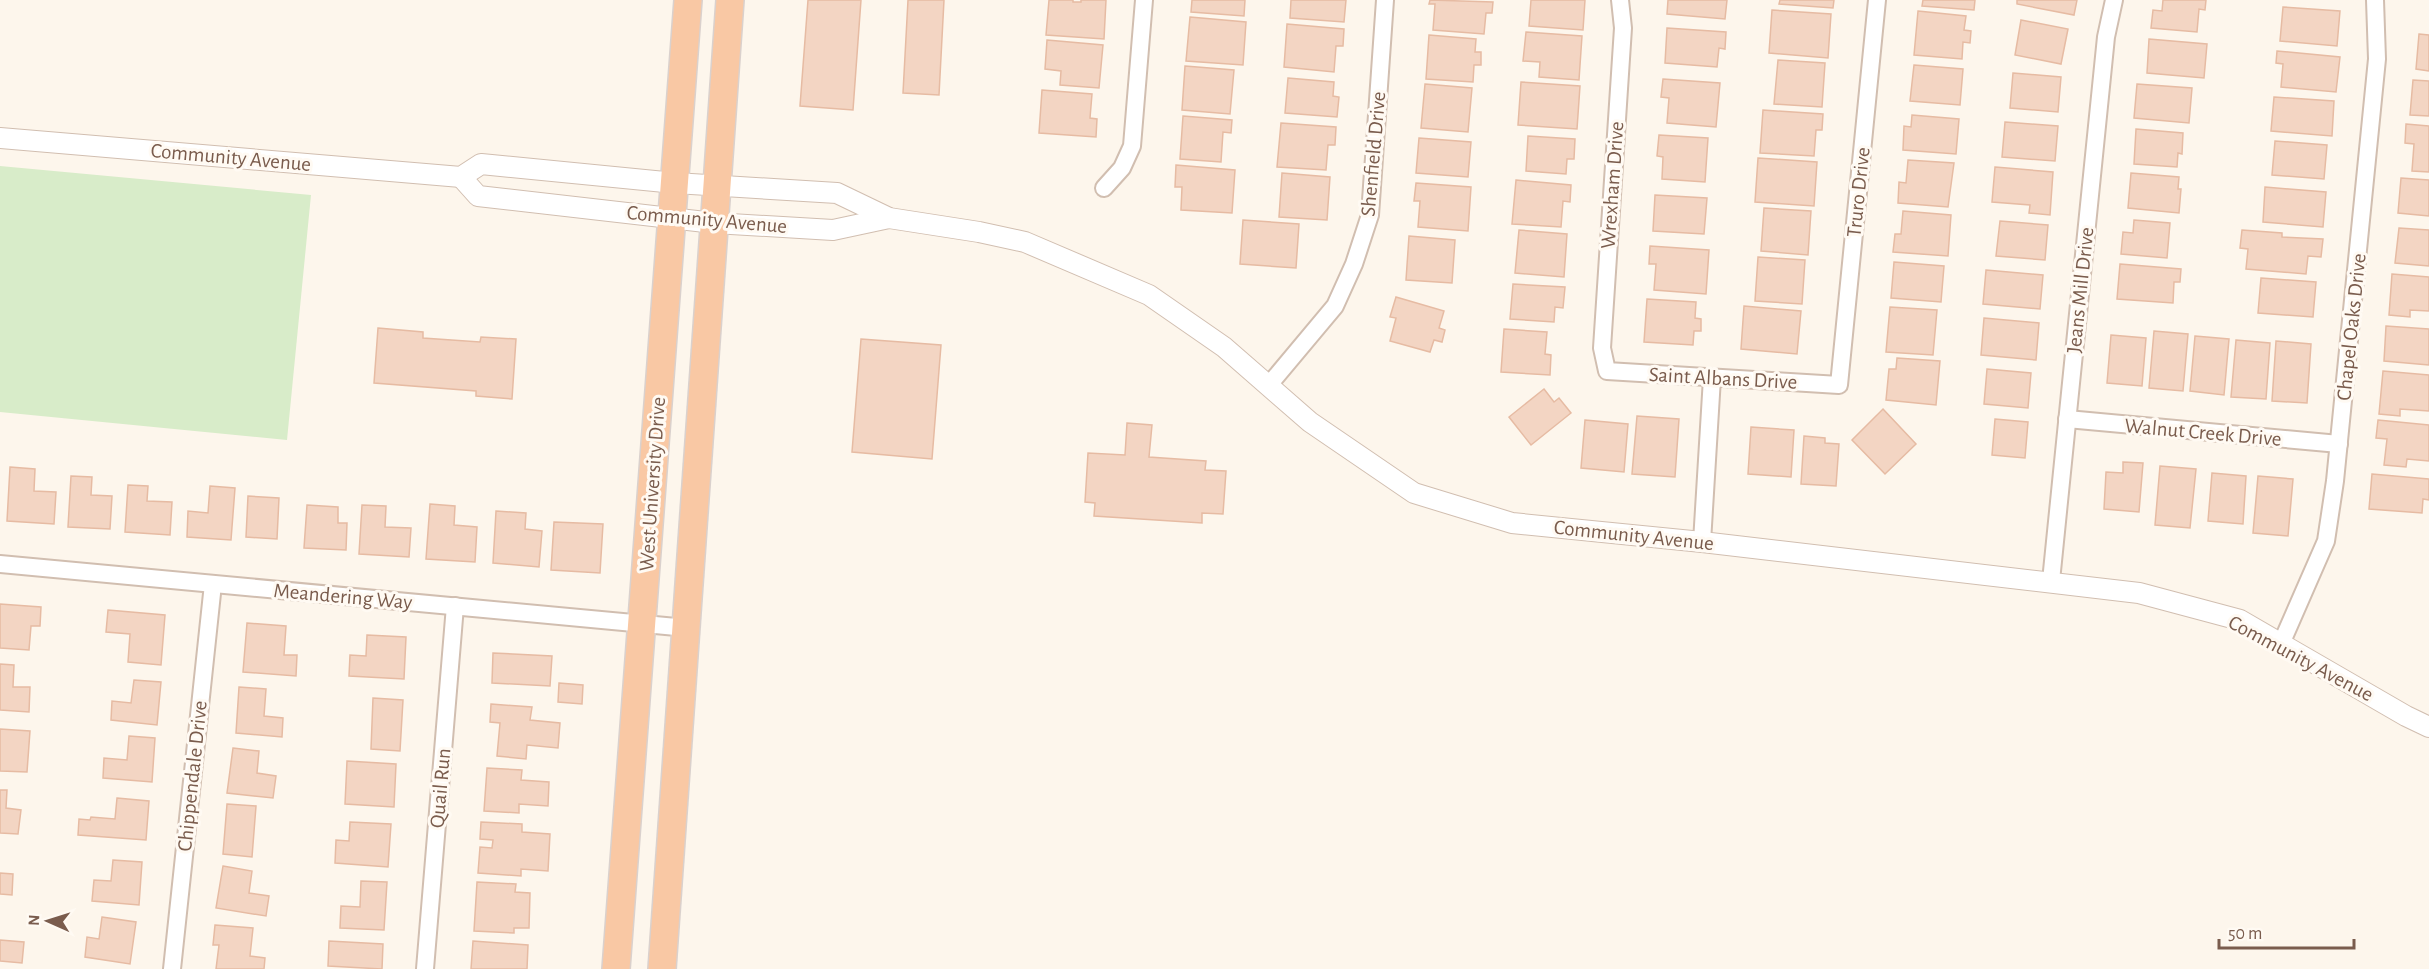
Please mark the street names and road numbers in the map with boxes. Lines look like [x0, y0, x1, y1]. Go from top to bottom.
street label: Shenfield Drive [1358, 91, 1389, 217]
street label: Wrexham Drive [1598, 121, 1627, 249]
street label: Community Avenue [150, 140, 312, 175]
street label: Truro Drive [1843, 146, 1874, 238]
street label: Community Avenue [626, 202, 788, 237]
street label: Jeans Mill Drive [2063, 226, 2098, 354]
street label: Chapel Oaks Drive [2333, 252, 2370, 402]
street label: Saint Albans Drive [1648, 364, 1798, 393]
street label: West University Drive [636, 396, 669, 572]
street label: Walnut Creek Drive [2124, 415, 2282, 450]
street label: Community Avenue [1553, 517, 1715, 554]
street label: Meandering Way [273, 580, 413, 613]
street label: Community Avenue [2225, 611, 2377, 705]
street label: Chippendale Drive [174, 700, 211, 852]
street label: Quail Run [427, 747, 454, 829]

